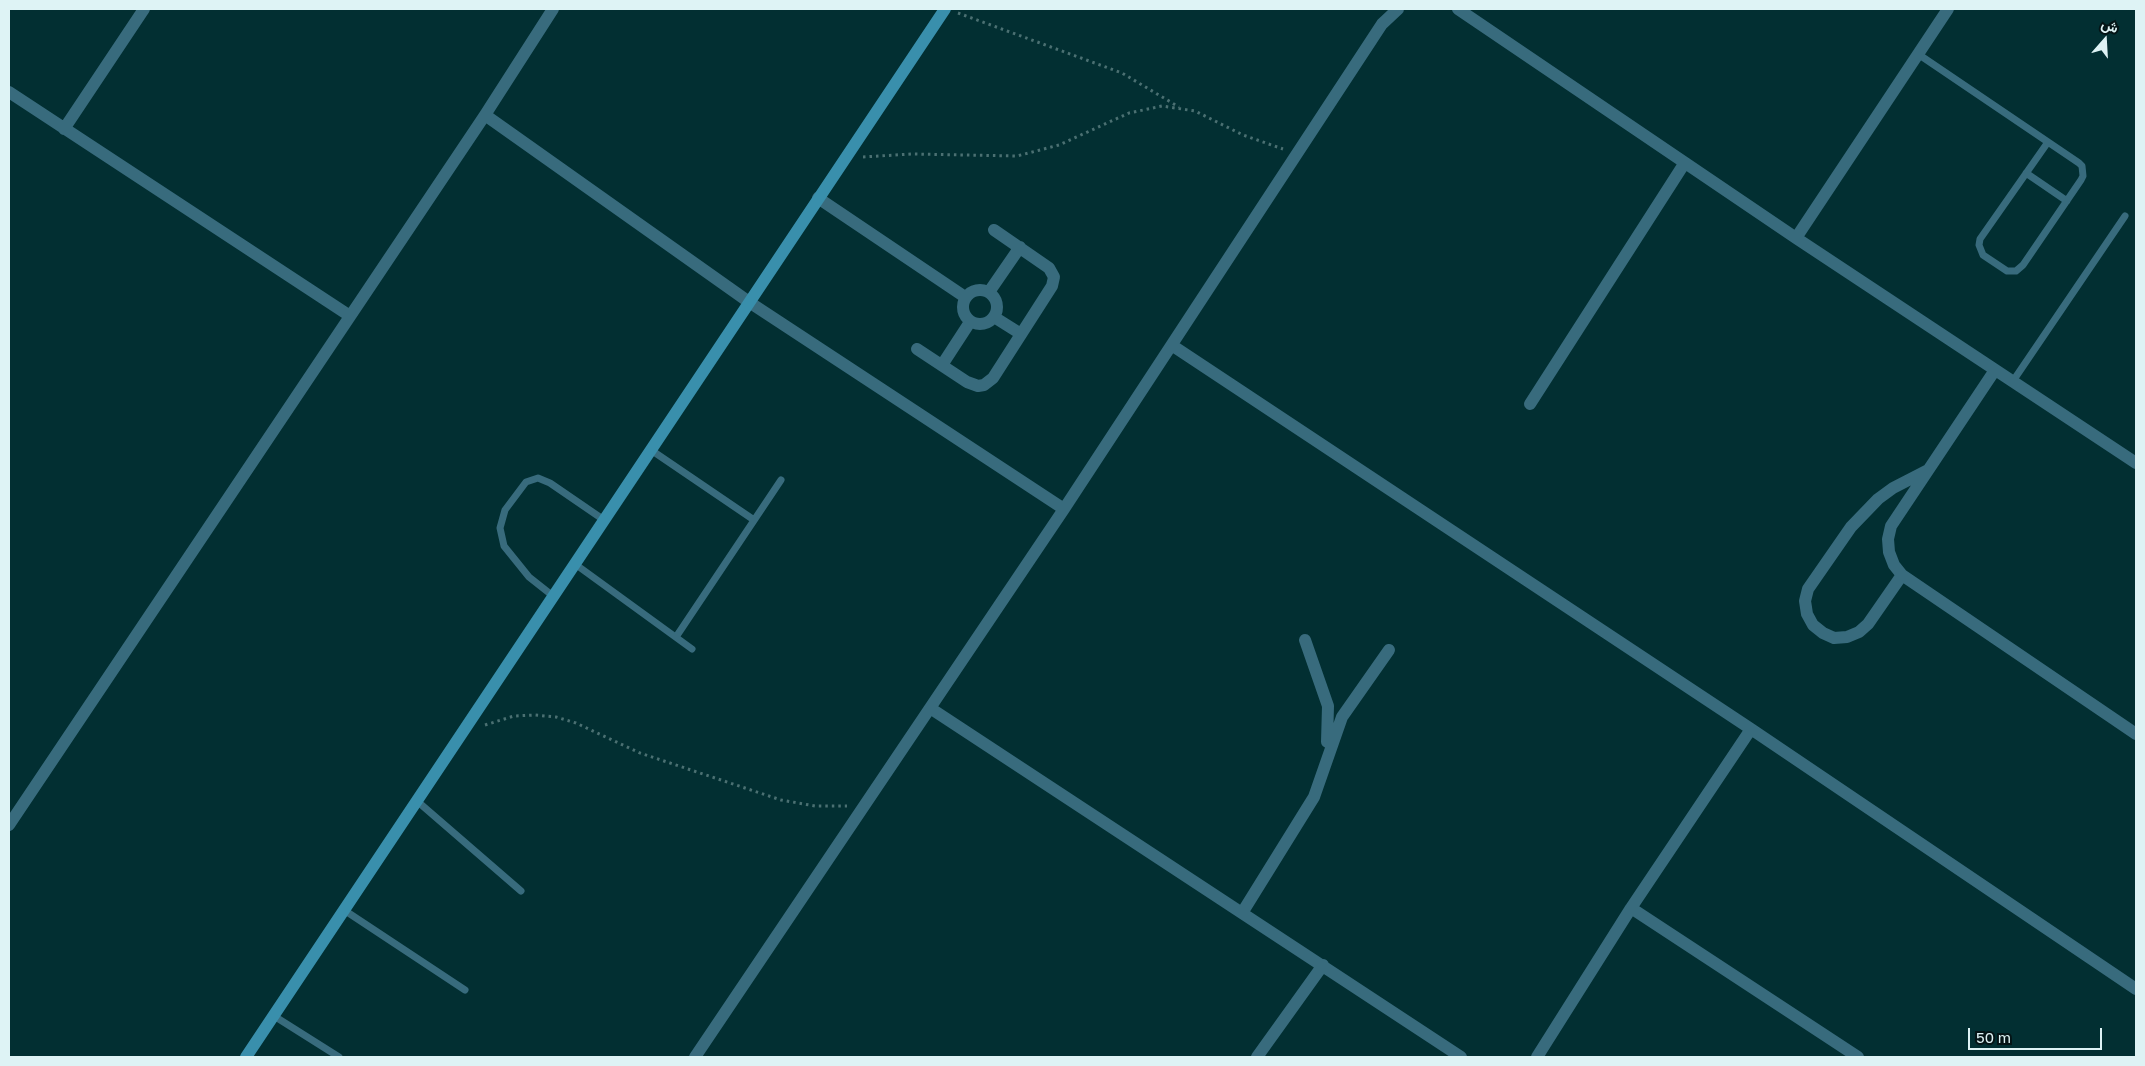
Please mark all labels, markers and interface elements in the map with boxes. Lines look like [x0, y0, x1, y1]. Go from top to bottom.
north arrow [2080, 15, 2130, 65]
text: ش [2099, 15, 2121, 36]
scale bar [1970, 1018, 2104, 1050]
text: 50 m [1976, 1028, 2011, 1046]

